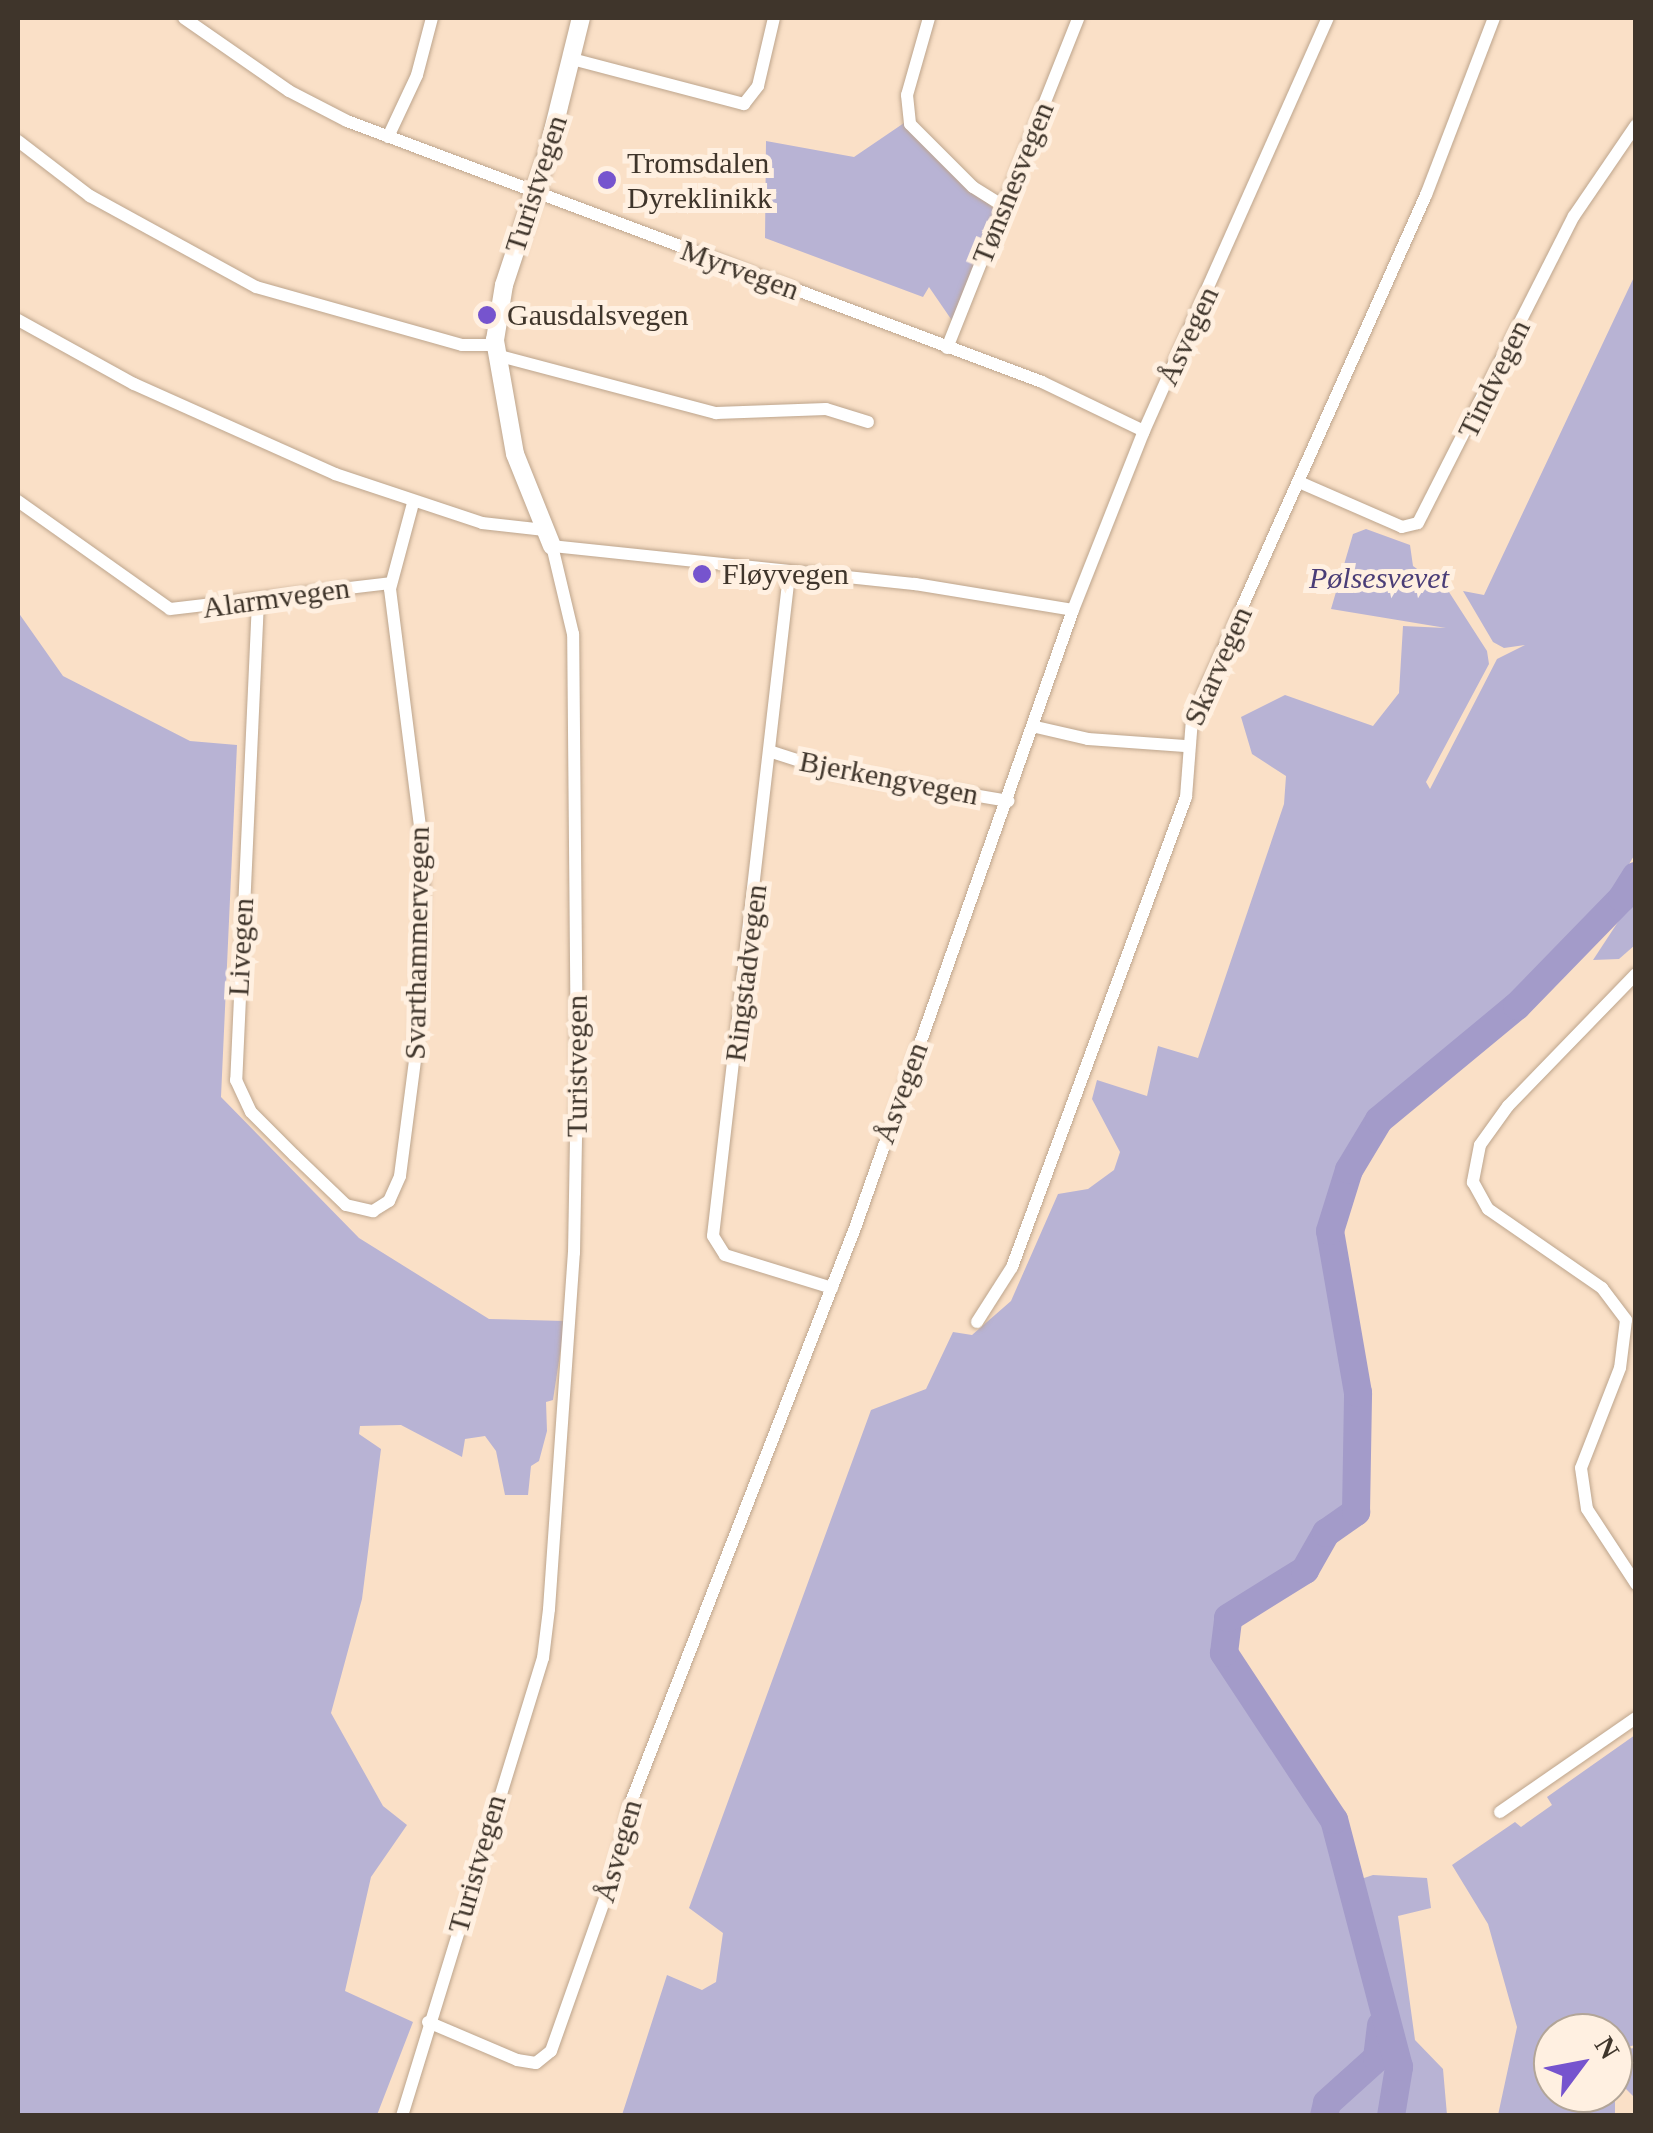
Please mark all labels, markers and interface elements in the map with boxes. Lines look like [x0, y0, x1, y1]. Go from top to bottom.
street label: Tønsnesvegen [964, 97, 1062, 269]
street label: Turistvegen [497, 111, 575, 257]
place label: Tromsdalen Dyreklinikk [627, 145, 772, 216]
marker: Tromsdalen Dyreklinikk [596, 169, 618, 191]
street label: Myrvegen [676, 232, 804, 308]
street label: Åsvegen [1150, 281, 1226, 391]
place label: Gausdalsvegen [507, 297, 689, 333]
marker: Gausdalsvegen [476, 304, 498, 326]
street label: Tindvegen [1450, 314, 1538, 444]
place label: Fløyvegen [722, 556, 849, 592]
park label: Pølsesvevet [1309, 560, 1449, 596]
marker: Fløyvegen [691, 563, 713, 585]
street label: Alarmvegen [200, 570, 352, 626]
street label: Skarvegen [1176, 601, 1260, 731]
street label: Bjerkengvegen [796, 743, 982, 813]
street label: Svarthammervegen [397, 826, 437, 1060]
street label: Ringstadvegen [717, 882, 775, 1064]
street label: Livegen [220, 897, 262, 997]
street label: Turistvegen [559, 995, 595, 1137]
street label: Åsvegen [866, 1038, 936, 1148]
street label: Turistvegen [440, 1791, 514, 1937]
street label: Åsvegen [586, 1796, 650, 1906]
north arrow [1533, 2013, 1633, 2113]
text: N [1589, 2031, 1626, 2065]

